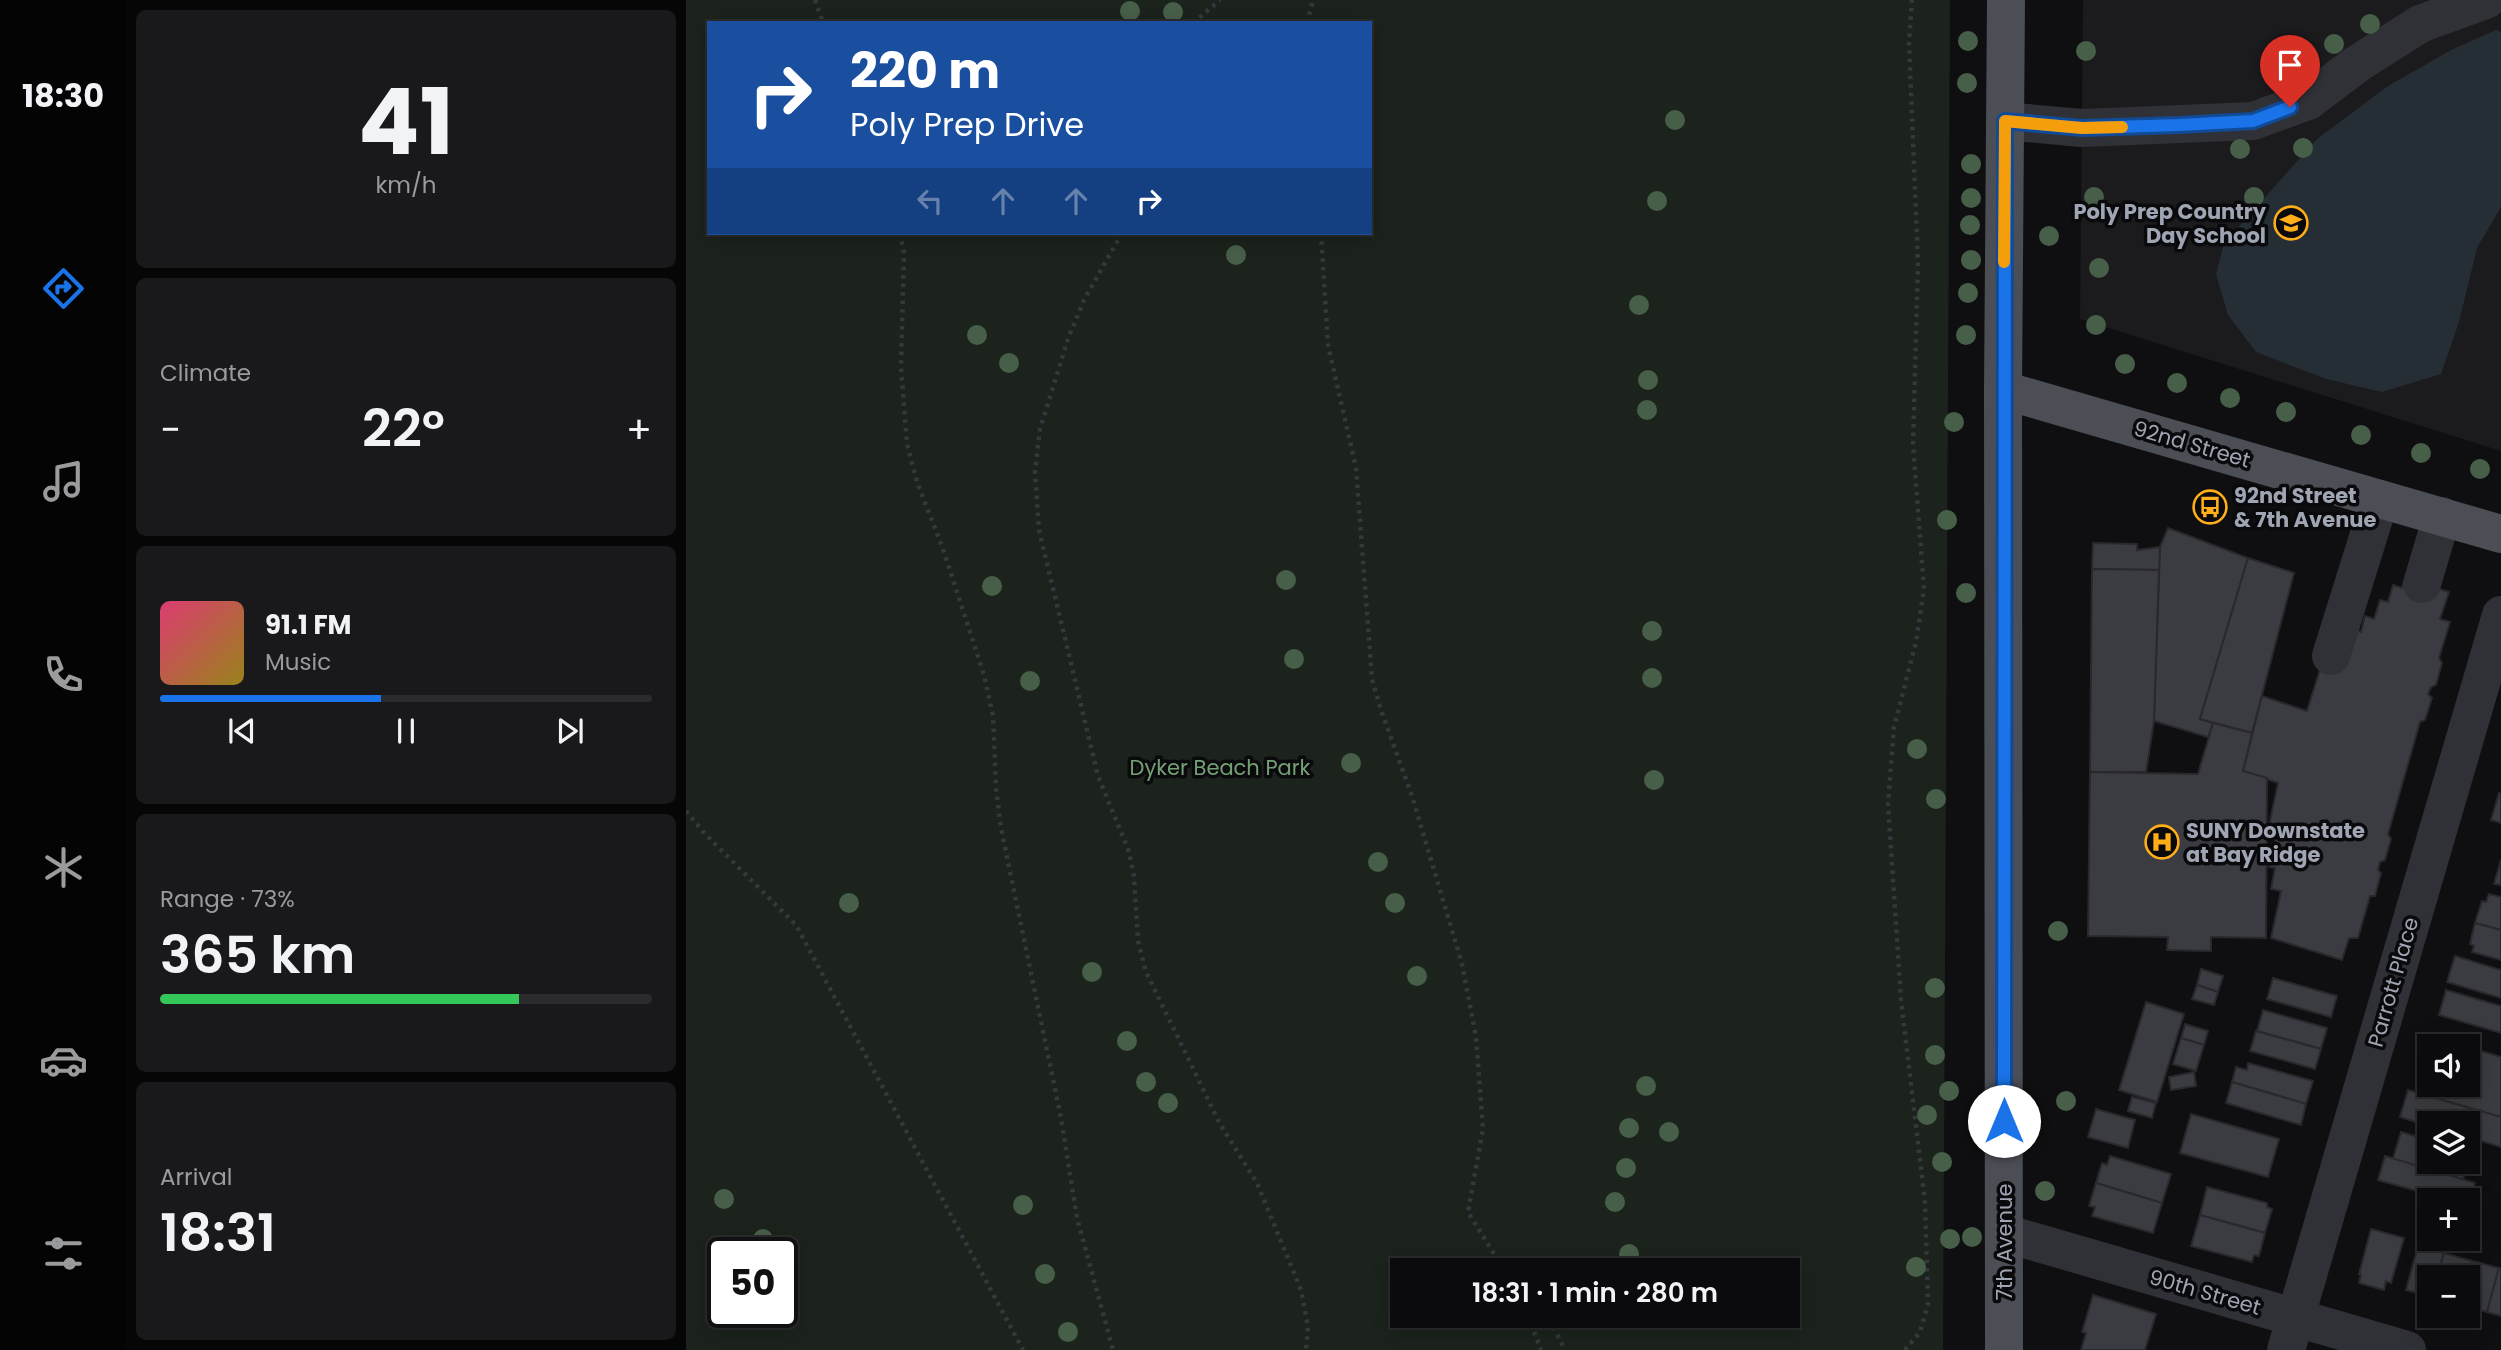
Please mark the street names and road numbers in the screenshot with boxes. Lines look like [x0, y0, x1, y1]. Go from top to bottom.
street label: 92nd Street [2130, 414, 2254, 474]
street label: Parrott Place [2361, 914, 2425, 1050]
street label: 7th Avenue [1990, 1183, 2019, 1301]
street label: 90th Street [2146, 1262, 2264, 1322]

